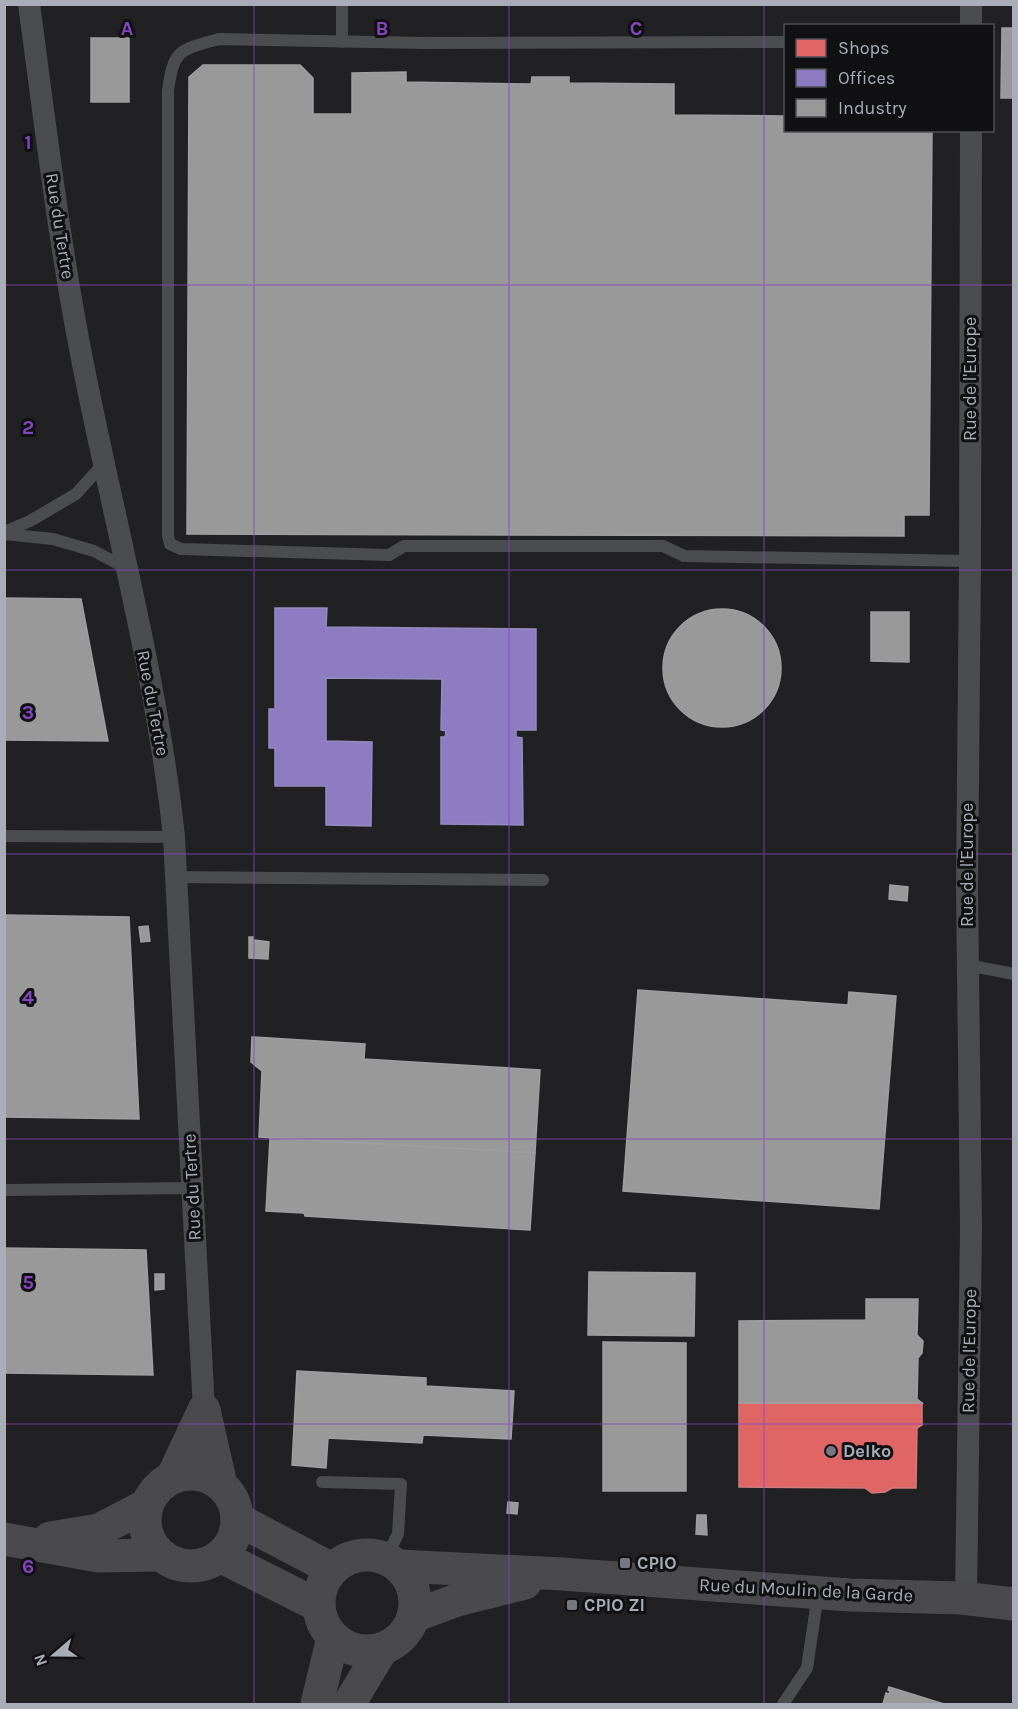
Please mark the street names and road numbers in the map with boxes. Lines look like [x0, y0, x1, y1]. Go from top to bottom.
street label: Rue du Tertre [41, 171, 79, 281]
street label: Rue de l'Europe [959, 317, 981, 441]
street label: Rue du Tertre [132, 648, 174, 758]
street label: Rue de l'Europe [956, 803, 978, 927]
street label: Rue du Tertre [178, 1133, 206, 1241]
street label: Rue de l'Europe [957, 1289, 981, 1413]
street label: Rue du Moulin de la Garde [699, 1573, 913, 1607]

